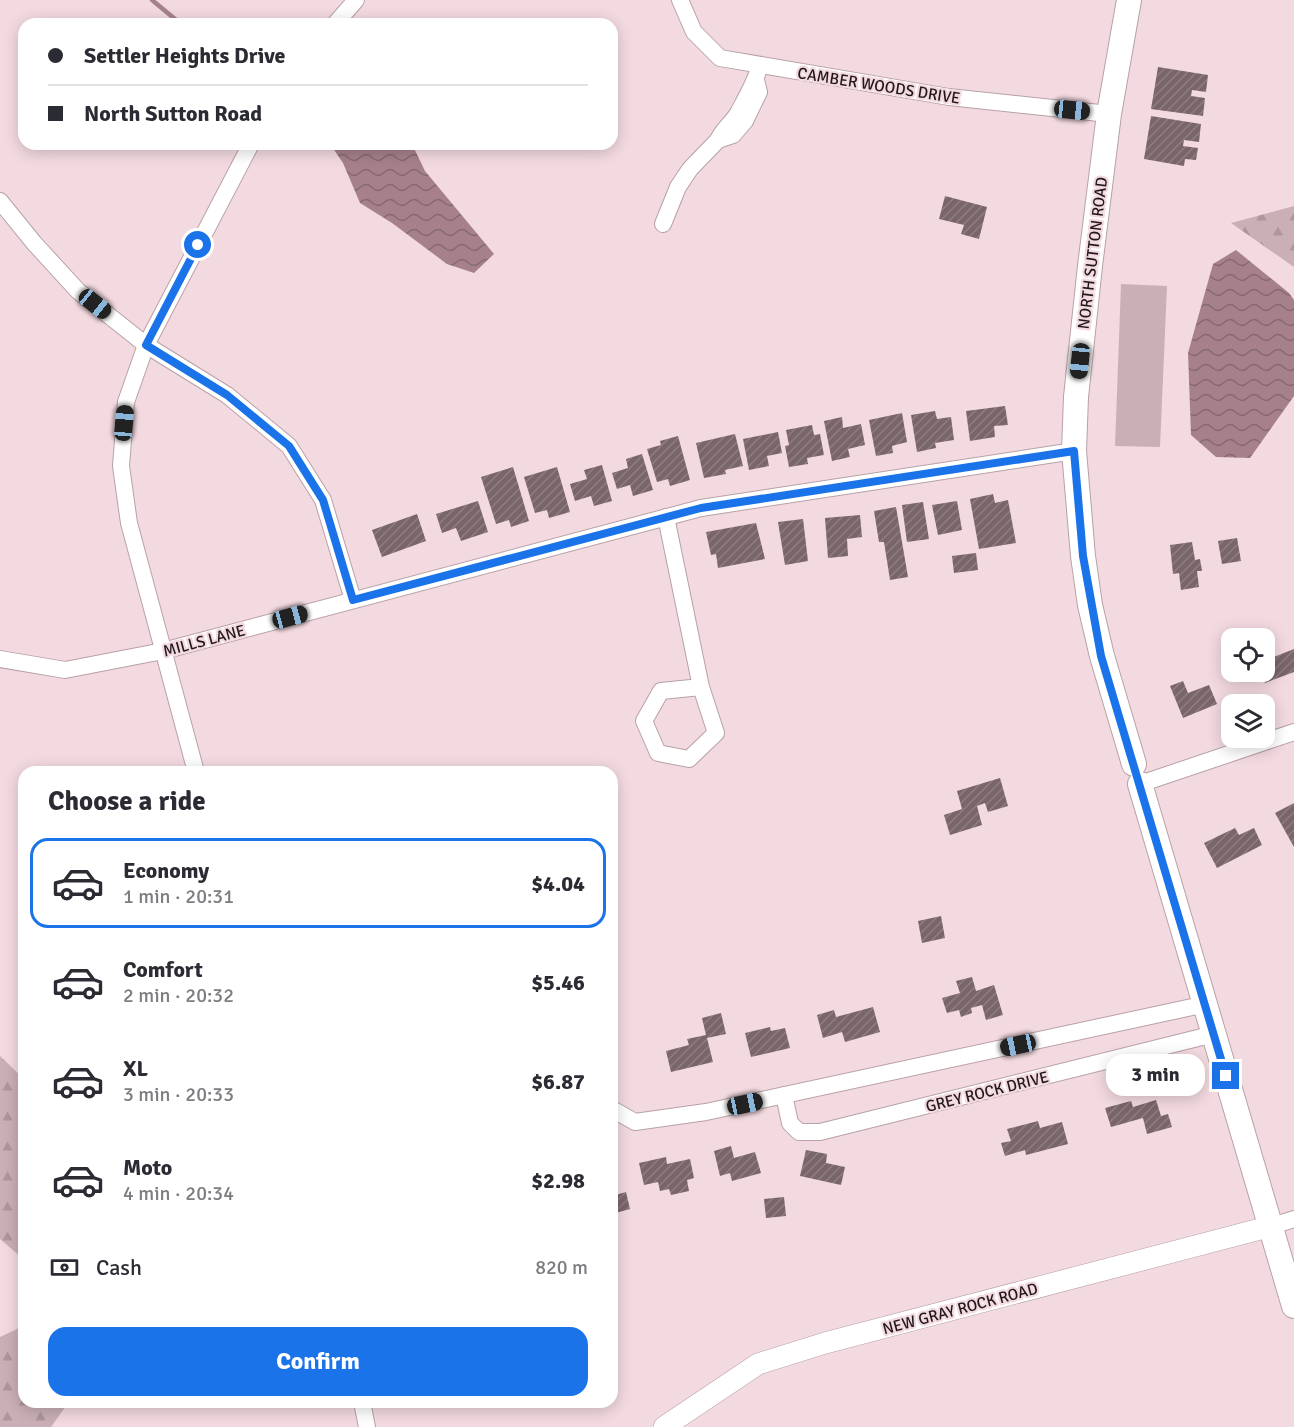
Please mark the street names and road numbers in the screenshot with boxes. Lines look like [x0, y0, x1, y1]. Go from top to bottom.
street label: CAMBER WOODS DRIVE [796, 63, 962, 109]
street label: NORTH SUTTON ROAD [1074, 176, 1112, 330]
street label: MILLS LANE [161, 620, 248, 662]
street label: GREY ROCK DRIVE [924, 1067, 1051, 1117]
street label: NEW GRAY ROCK ROAD [880, 1279, 1040, 1339]

